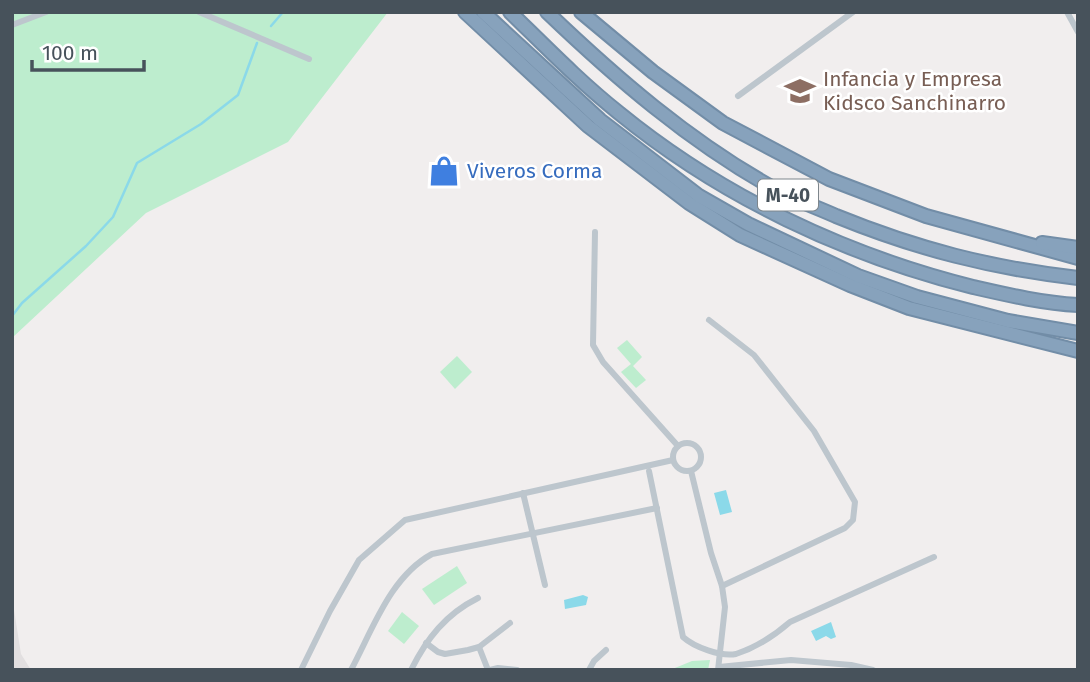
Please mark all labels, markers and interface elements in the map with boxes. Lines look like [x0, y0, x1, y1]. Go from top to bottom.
scale bar [32, 28, 144, 72]
text: 100 m [42, 40, 98, 66]
place label: Infancia y Empresa Kidsco Sanchinarro [823, 66, 1006, 116]
school or university icon: Infancia y Empresa Kidsco Sanchinarro [783, 74, 817, 108]
shop icon: Viveros Corma [427, 154, 461, 188]
place label: Viveros Corma [467, 158, 603, 184]
road number: M-40 [758, 180, 818, 210]

